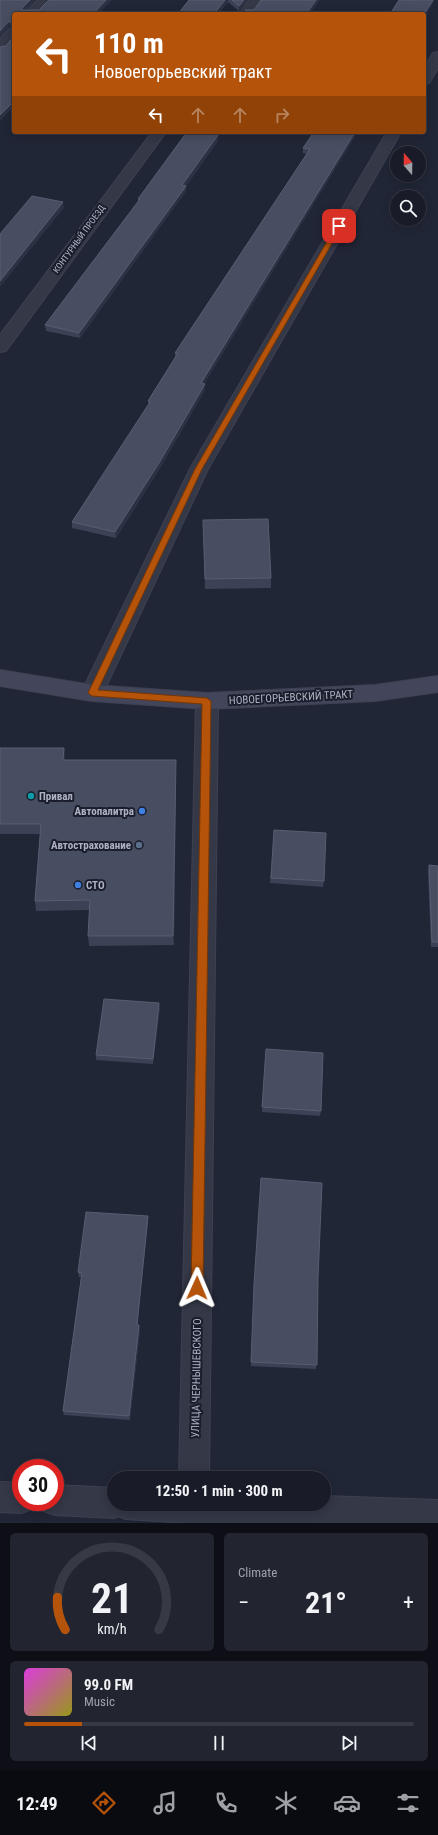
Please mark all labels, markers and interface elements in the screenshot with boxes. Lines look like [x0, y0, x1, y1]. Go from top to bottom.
text: 110 m [94, 27, 164, 60]
icon: left [28, 28, 80, 80]
text: Новоегорьевский тракт [94, 61, 272, 82]
icon: left [145, 104, 167, 126]
icon: ahead [187, 104, 209, 126]
icon: ahead [229, 104, 251, 126]
icon: right [271, 104, 293, 126]
north arrow [390, 146, 426, 182]
map controls [390, 146, 426, 226]
button: search [390, 190, 426, 226]
street label: КОНТУРНЫЙ ПРОЕЗД [50, 202, 107, 275]
pin [322, 209, 356, 243]
icon: arrive [328, 215, 350, 237]
street label: НОВОЕГОРЬЕВСКИЙ ТРАКТ [229, 688, 354, 707]
place label: Привал [39, 790, 73, 803]
marker: Привал [26, 791, 36, 801]
place label: Автопалитра [74, 805, 134, 818]
marker: Автопалитра [137, 806, 147, 816]
place label: Автострахование [51, 839, 131, 852]
marker: Автострахование [134, 840, 144, 850]
place label: СТО [86, 879, 105, 892]
marker: СТО [73, 880, 83, 890]
position arrow [176, 1267, 218, 1309]
street label: УЛИЦА ЧЕРНЫШЕВСКОГО [189, 1318, 204, 1438]
speed limit sign: 30 [12, 1459, 64, 1511]
text: 12:50 · 1 min · 300 m [155, 1482, 283, 1500]
text: Climate [238, 1565, 277, 1580]
text: 21 [91, 1574, 133, 1623]
text: 21° [305, 1585, 347, 1620]
text: − [238, 1590, 249, 1615]
text: + [403, 1590, 414, 1615]
text: km/h [97, 1621, 127, 1637]
text: 99.0 FM [84, 1676, 133, 1694]
text: Music [84, 1694, 115, 1709]
icon: previous [78, 1732, 100, 1754]
icon: pause [208, 1732, 230, 1754]
icon: next [338, 1732, 360, 1754]
icon: directions [90, 1789, 118, 1817]
icon: music [151, 1789, 179, 1817]
icon: phone [212, 1789, 240, 1817]
icon: climate [272, 1789, 300, 1817]
icon: car [333, 1789, 361, 1817]
icon: filters [394, 1789, 422, 1817]
text: 12:49 [16, 1793, 58, 1814]

